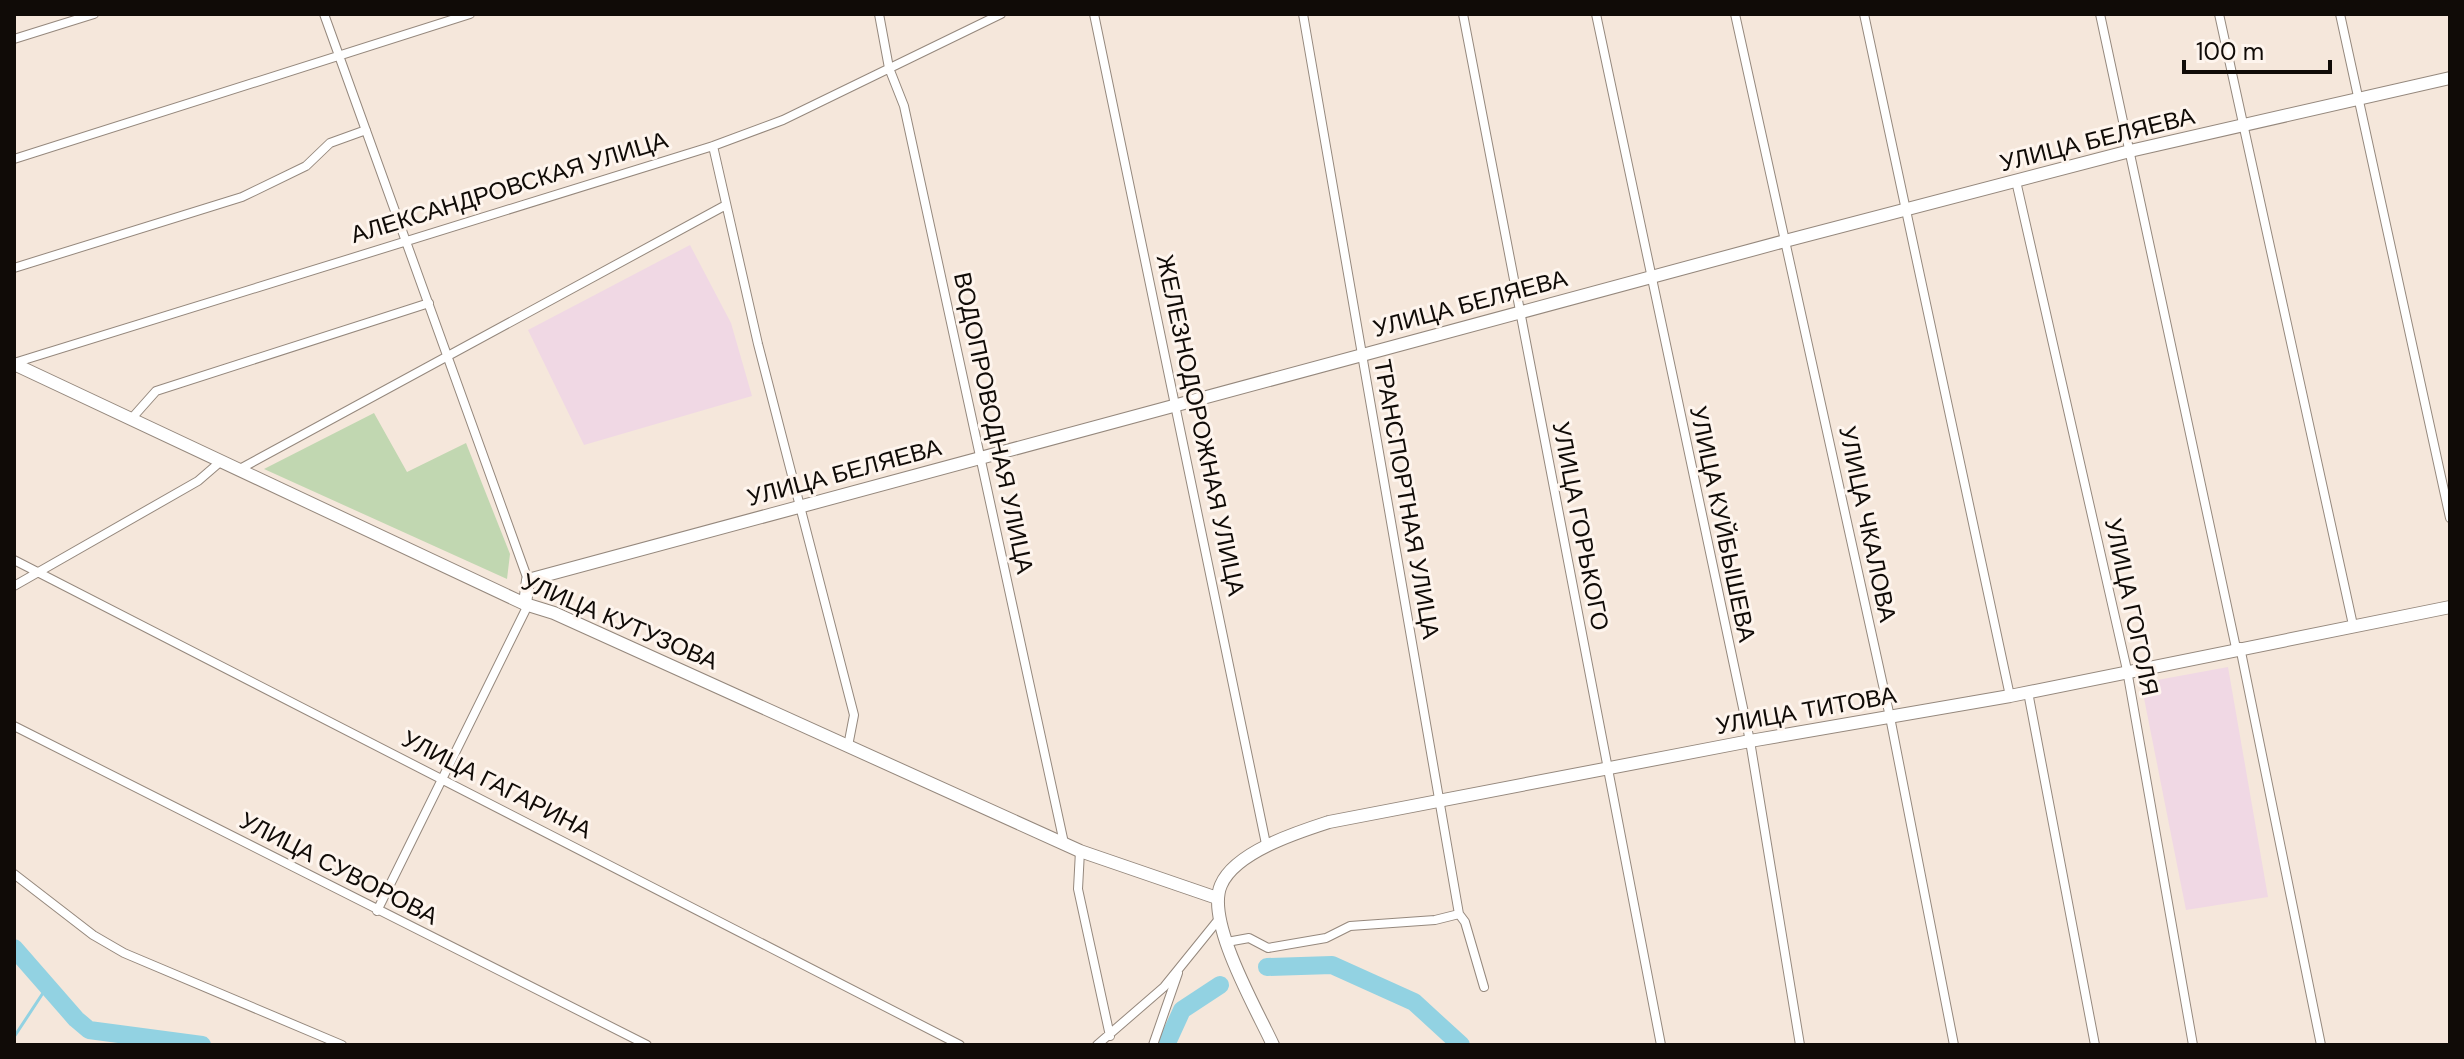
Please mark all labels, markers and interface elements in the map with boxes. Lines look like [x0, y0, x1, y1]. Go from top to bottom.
scale bar [2184, 24, 2330, 74]
text: 100 m [2196, 36, 2264, 67]
street label: УЛИЦА БЕЛЯЕВА [1996, 100, 2198, 178]
street label: АЛЕКСАНДРОВСКАЯ УЛИЦА [347, 124, 671, 250]
street label: ЖЕЛЕЗНОДОРОЖНАЯ УЛИЦА [1150, 251, 1252, 599]
street label: УЛИЦА БЕЛЯЕВА [1370, 262, 1570, 344]
street label: ВОДОПРОВОДНАЯ УЛИЦА [947, 269, 1041, 577]
street label: ТРАНСПОРТНАЯ УЛИЦА [1367, 357, 1447, 641]
street label: УЛИЦА КУЙБЫШЕВА [1683, 403, 1763, 645]
street label: УЛИЦА ГОРЬКОГО [1546, 419, 1616, 633]
street label: УЛИЦА ЧКАЛОВА [1832, 423, 1904, 625]
street label: УЛИЦА БЕЛЯЕВА [744, 431, 944, 513]
street label: УЛИЦА ГОГОЛЯ [2098, 515, 2166, 699]
street label: УЛИЦА КУТУЗОВА [517, 566, 723, 676]
street label: УЛИЦА ТИТОВА [1713, 679, 1899, 741]
street label: УЛИЦА ГАГАРИНА [397, 723, 597, 845]
street label: УЛИЦА СУВОРОВА [235, 805, 443, 931]

